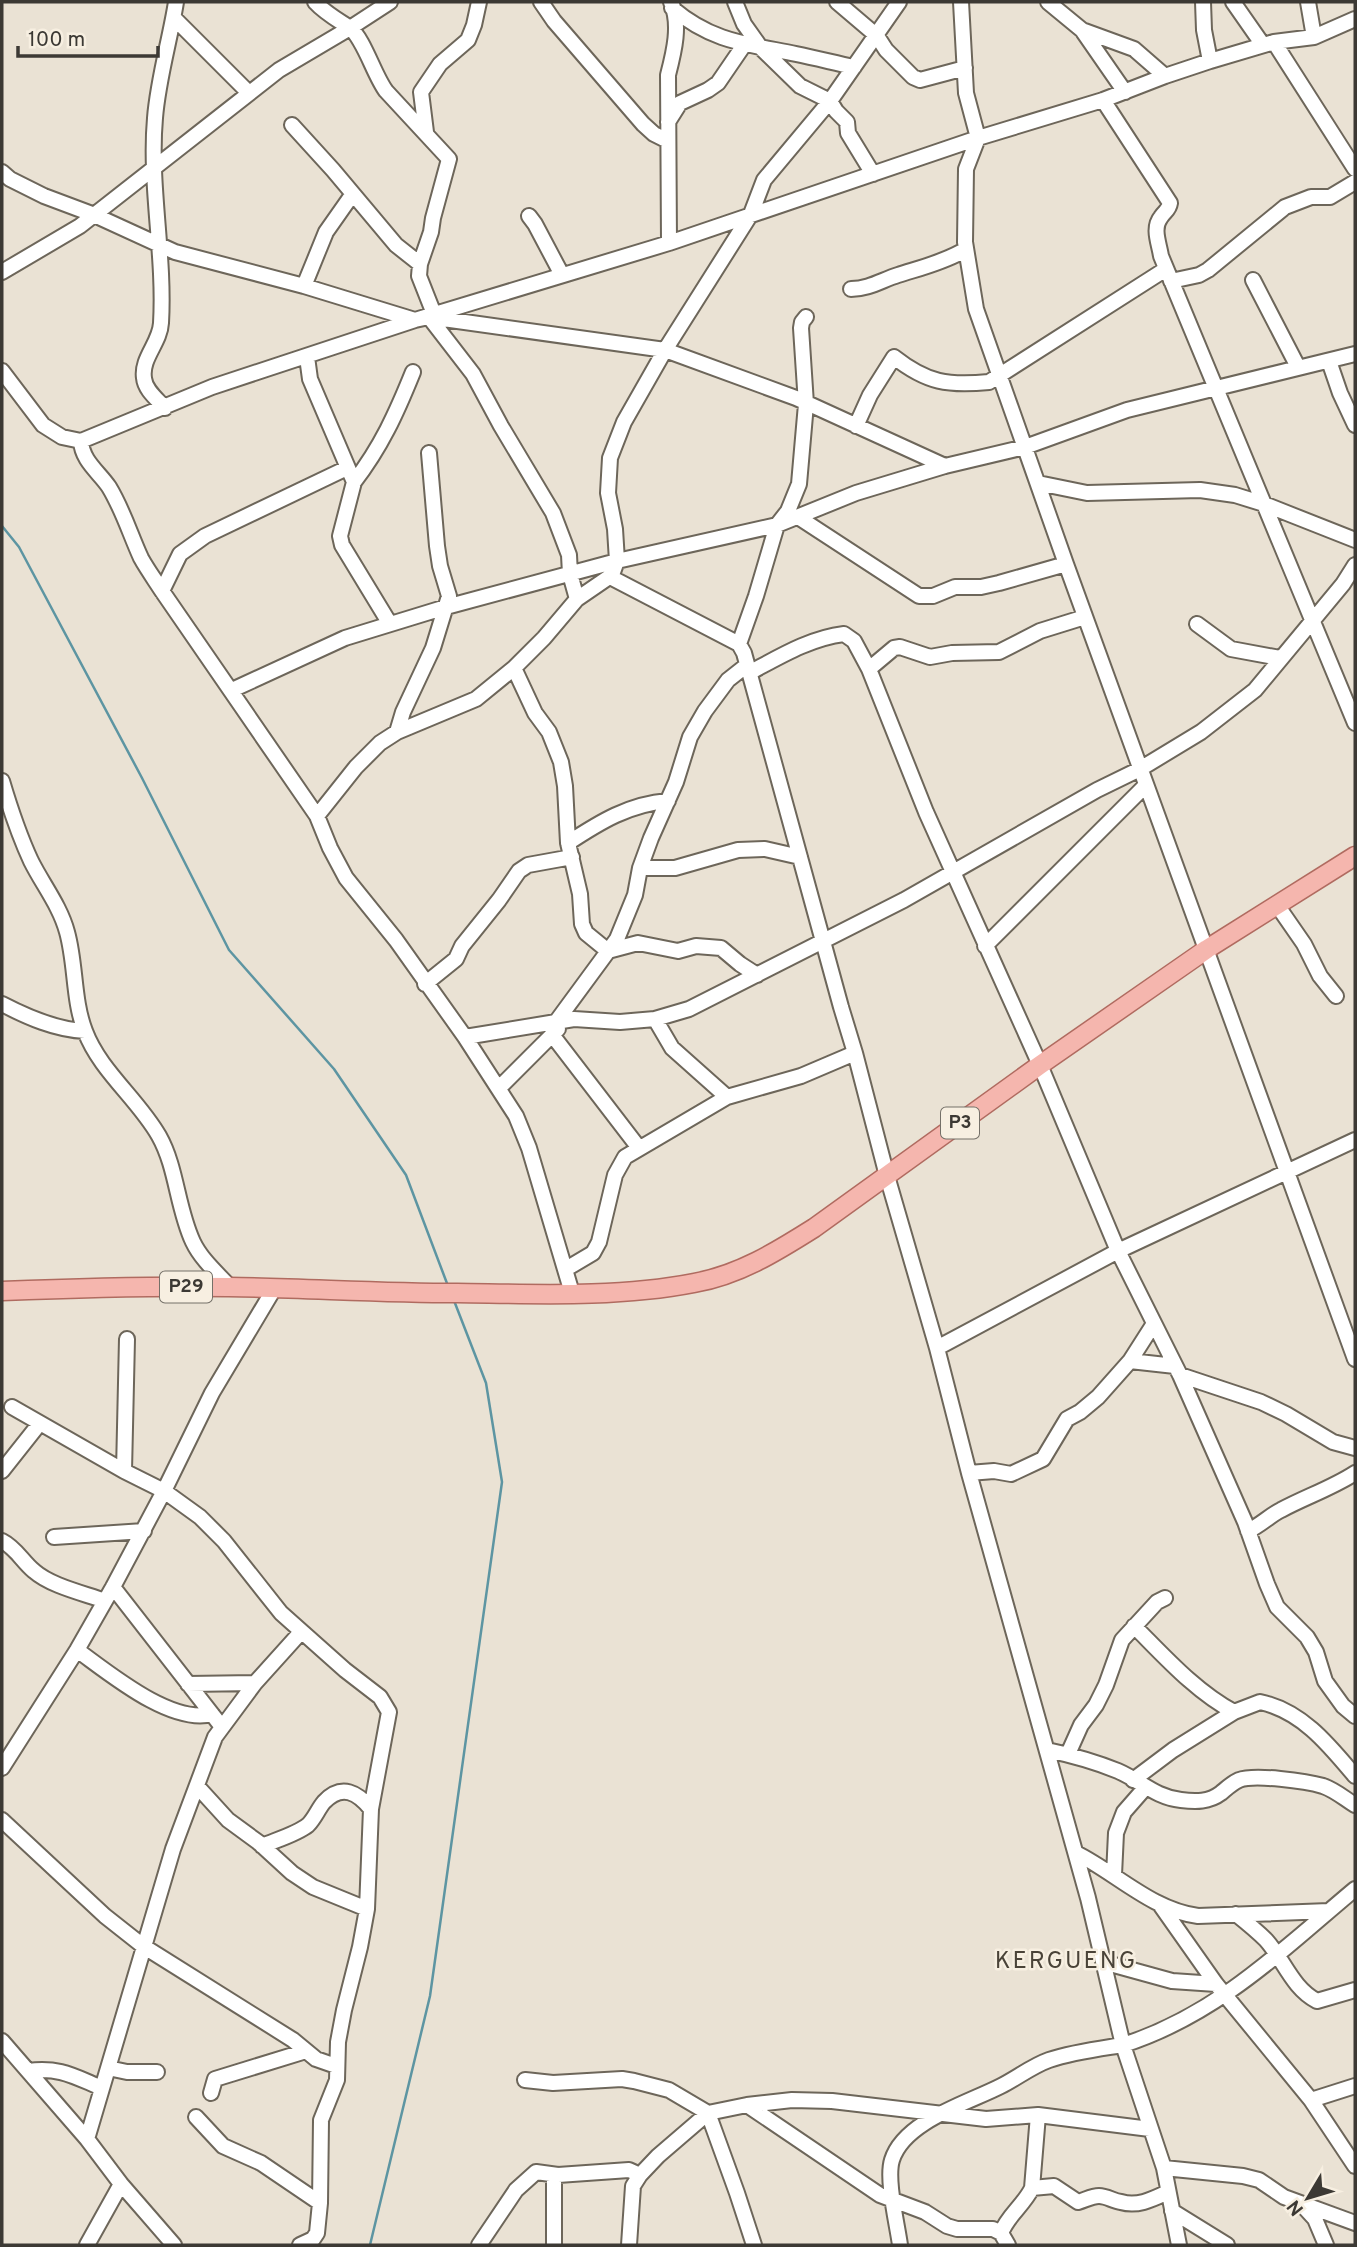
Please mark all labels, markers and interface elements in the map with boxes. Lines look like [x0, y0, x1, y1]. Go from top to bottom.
scale bar [18, 14, 158, 58]
text: 100 m [28, 27, 85, 54]
road number: P3 [941, 1107, 979, 1138]
road number: P29 [160, 1272, 212, 1302]
district label: KERGUENG [995, 1947, 1137, 1977]
north arrow [1273, 2163, 1343, 2233]
text: N [1283, 2194, 1310, 2220]

